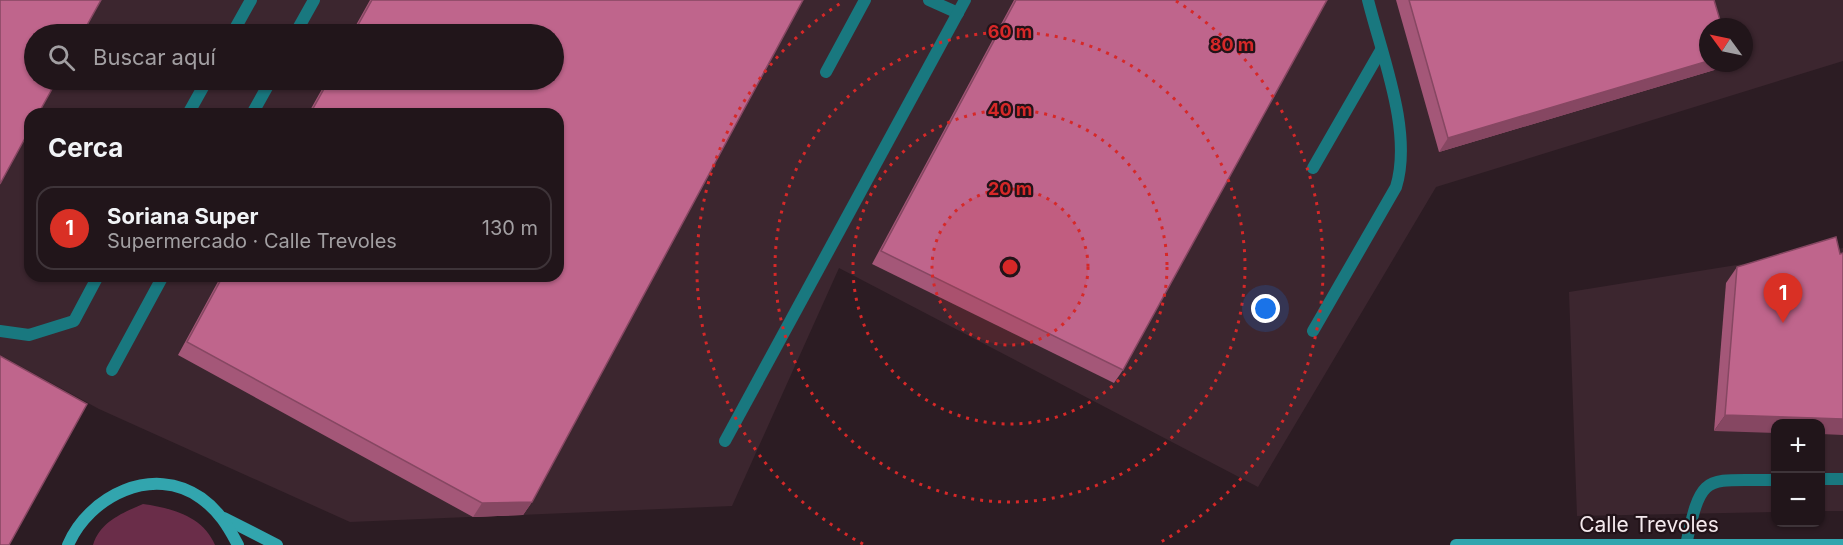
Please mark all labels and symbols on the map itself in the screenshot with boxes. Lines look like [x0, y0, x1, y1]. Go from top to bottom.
north arrow [1699, 18, 1753, 72]
text: 60 m [988, 21, 1032, 42]
text: 80 m [1210, 34, 1254, 55]
text: 40 m [988, 99, 1033, 120]
text: 20 m [988, 178, 1032, 199]
centre of rings [1000, 257, 1020, 277]
pin: 1 [1764, 274, 1802, 323]
your location [1251, 294, 1280, 323]
street label: Calle Trevoles [1579, 512, 1719, 537]

